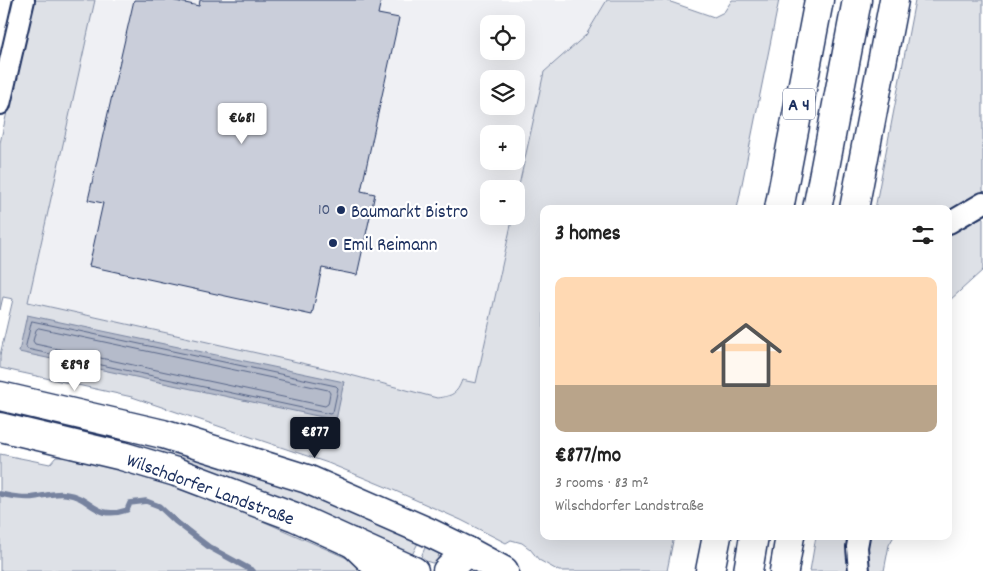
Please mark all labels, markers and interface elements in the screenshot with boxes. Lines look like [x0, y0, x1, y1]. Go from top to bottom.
map controls [480, 15, 525, 225]
button: locate [480, 15, 525, 60]
button: layers [480, 70, 525, 115]
road number: A 4 [783, 88, 815, 120]
pin: €681 [212, 102, 272, 145]
text: €681 [229, 107, 255, 130]
button: + [480, 125, 525, 170]
button: − [480, 180, 525, 225]
house number: 10 [318, 199, 330, 222]
place label: Baumarkt Bistro [351, 200, 468, 227]
marker: Baumarkt Bistro [335, 204, 347, 216]
text: 3 homes [555, 220, 621, 250]
icon: filters [909, 221, 937, 249]
place label: Emil Reimann [343, 233, 438, 260]
marker: Emil Reimann [327, 237, 339, 249]
icon: home [701, 310, 791, 400]
pin: €898 [45, 350, 105, 392]
text: €898 [60, 354, 90, 377]
pin: €877 [285, 416, 345, 459]
text: €877 [301, 421, 329, 444]
text: €877/mo [555, 442, 621, 472]
street label: Wilschdorfer Landstraße [122, 448, 298, 534]
text: 3 rooms · 83 m² [555, 472, 649, 495]
text: Wilschdorfer Landstraße [555, 495, 704, 518]

